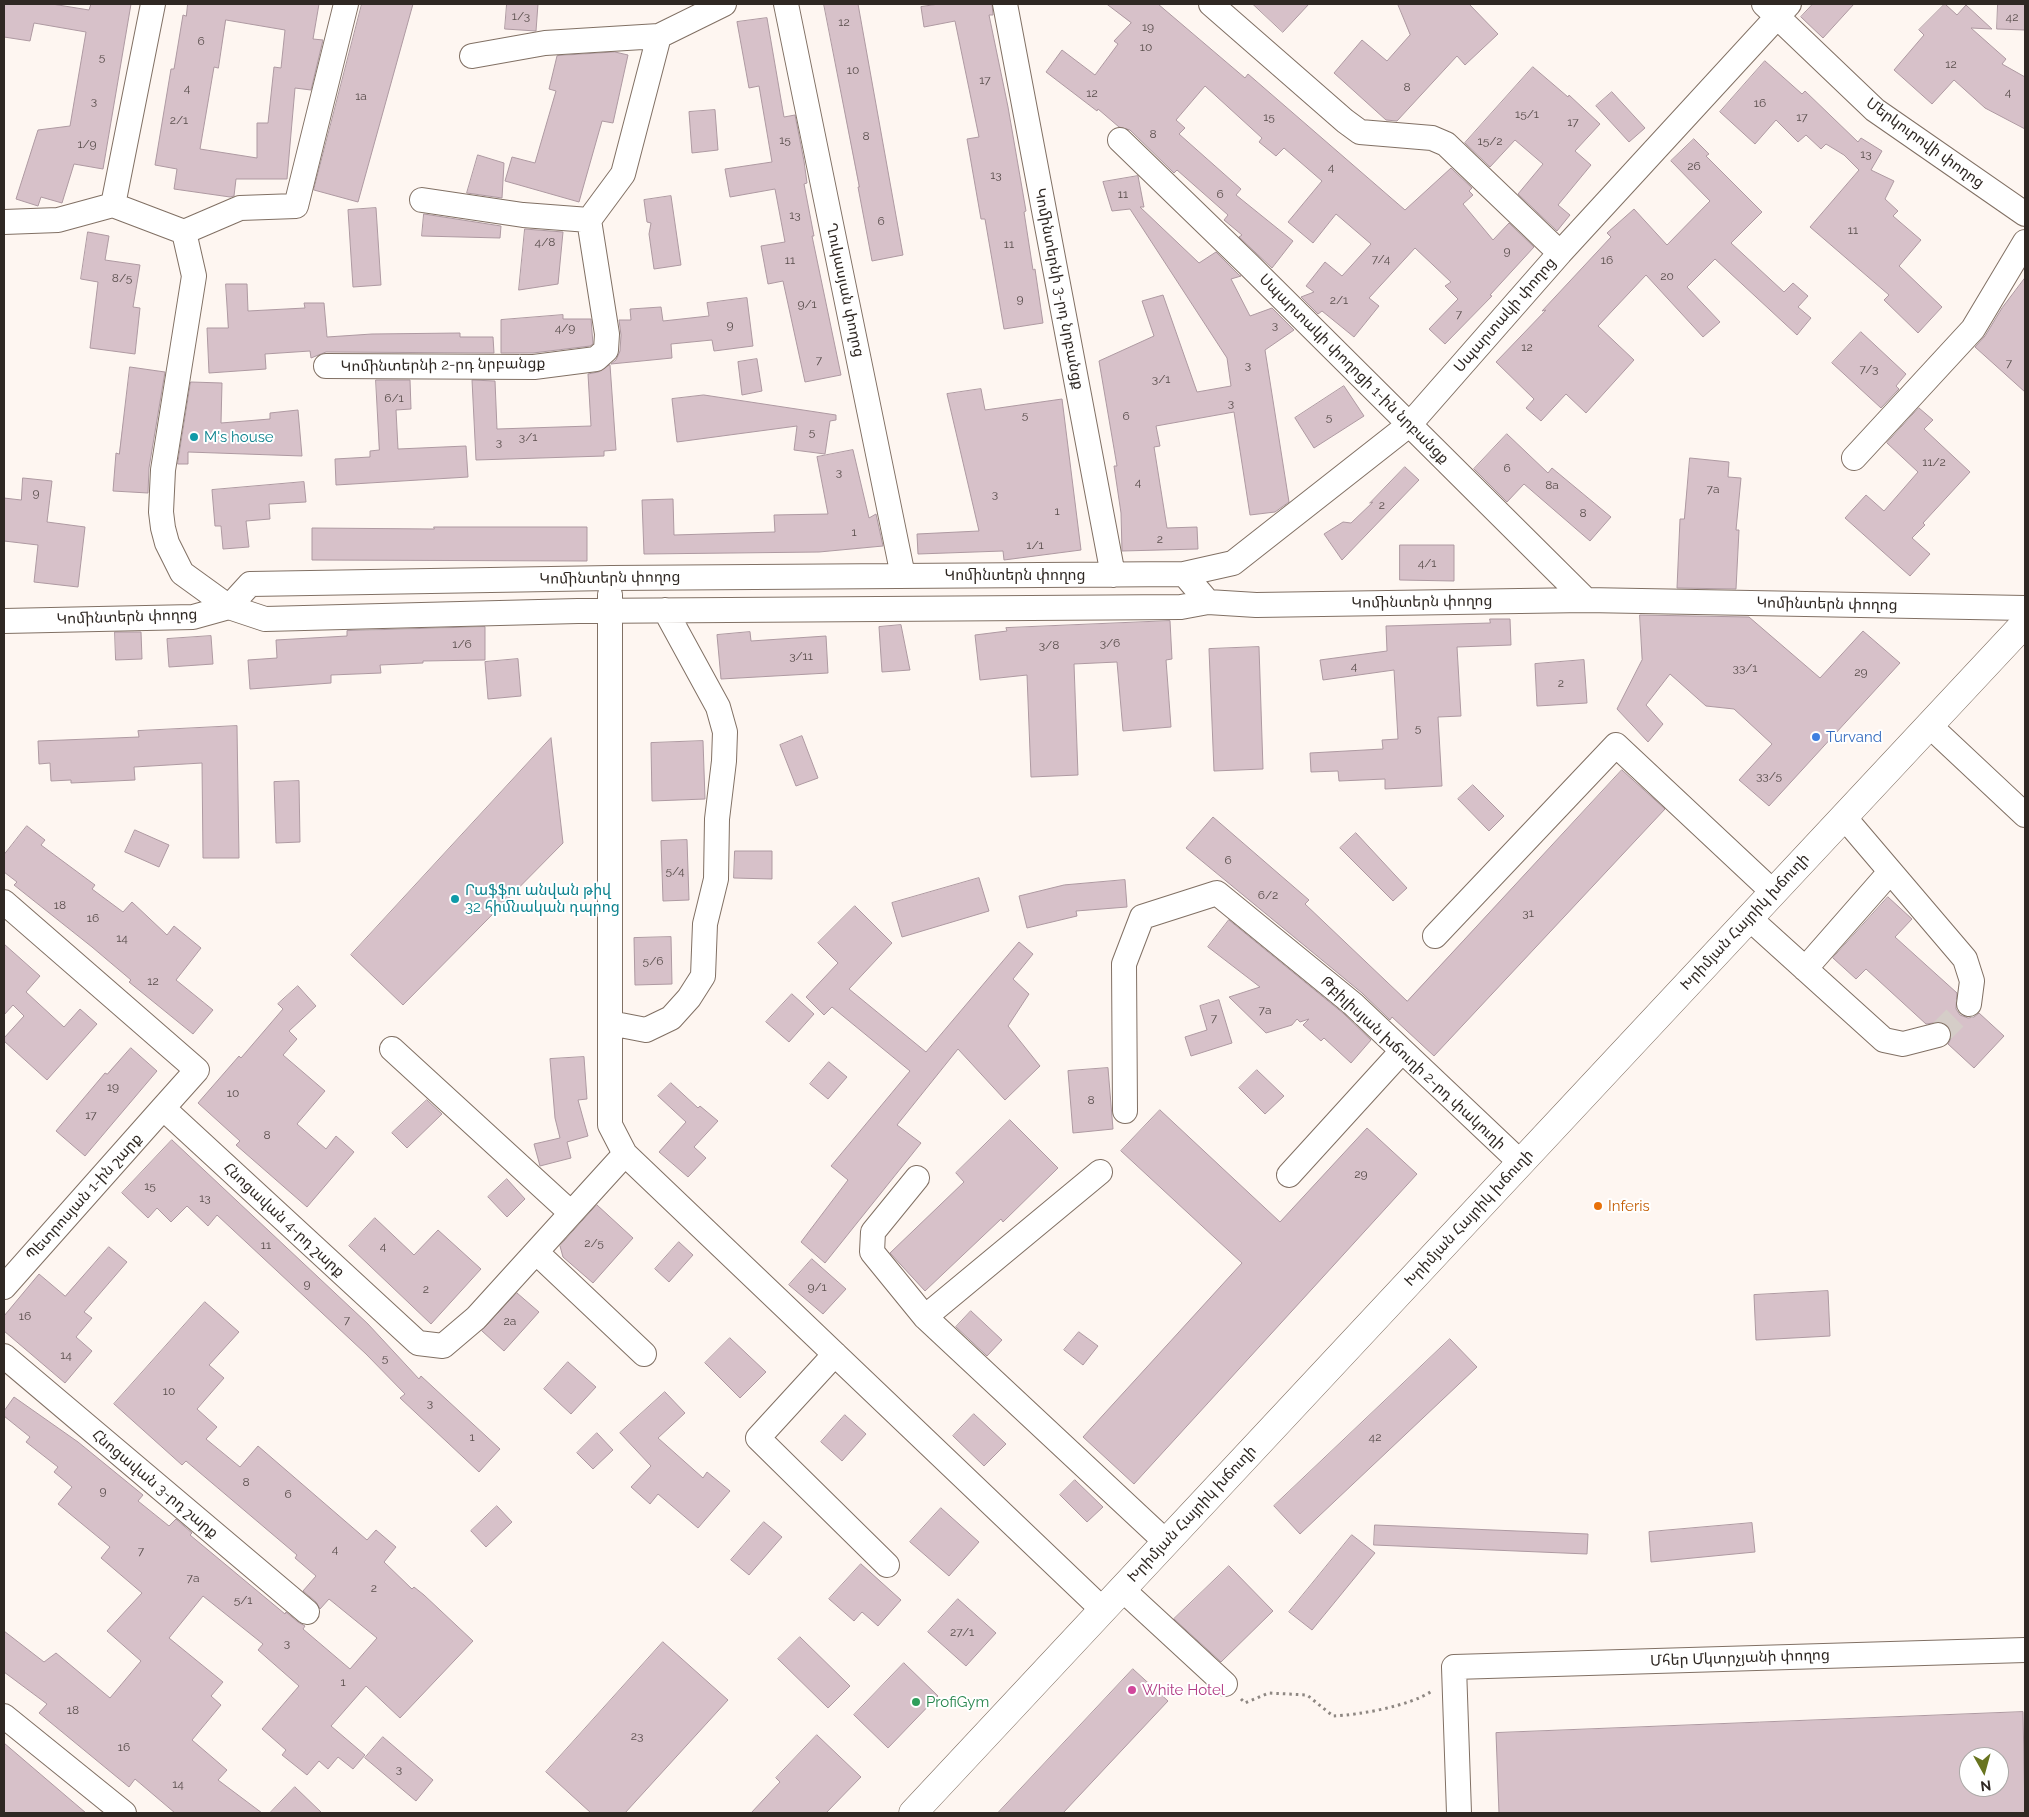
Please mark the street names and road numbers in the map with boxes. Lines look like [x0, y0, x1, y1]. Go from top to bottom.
street label: Մերկուրովի փողոց [1862, 94, 1988, 192]
street label: Կոմինտերնի 3-րդ նրբանցք [1031, 187, 1087, 391]
street label: Ղուկասյան փողոց [822, 221, 868, 359]
street label: Սպարտակի փողոց [1450, 254, 1560, 376]
street label: Սպարտակի փողոցի 1-ին նրբանցք [1255, 270, 1453, 468]
street label: Կոմինտերնի 2-րդ նրբանցք [341, 354, 545, 376]
street label: Կոմինտերն փողոց [945, 566, 1085, 584]
street label: Կոմինտերն փողոց [539, 568, 681, 588]
street label: Կոմինտերն փողոց [1351, 592, 1493, 612]
street label: Կոմինտերն փողոց [1756, 594, 1898, 614]
street label: Կոմինտերն փողոց [56, 606, 198, 628]
street label: Խրիմյան Հայրիկ խճուղի [1677, 850, 1813, 994]
street label: Թբիլիսյան խճուղի 2-րդ փակուղի [1317, 972, 1509, 1154]
street label: Պետրոսյան 1-ին շարք [22, 1130, 146, 1264]
street label: Խրիմյան Հայրիկ խճուղի [1401, 1146, 1537, 1290]
street label: Հնոցավան 4-րդ շարք [220, 1159, 348, 1281]
street label: Հնոցավան 3-րդ շարք [88, 1426, 222, 1542]
street label: Խրիմյան Հայրիկ խճուղի [1124, 1442, 1260, 1586]
street label: Մհեր Մկտրչյանի փողոց [1650, 1646, 1830, 1670]

